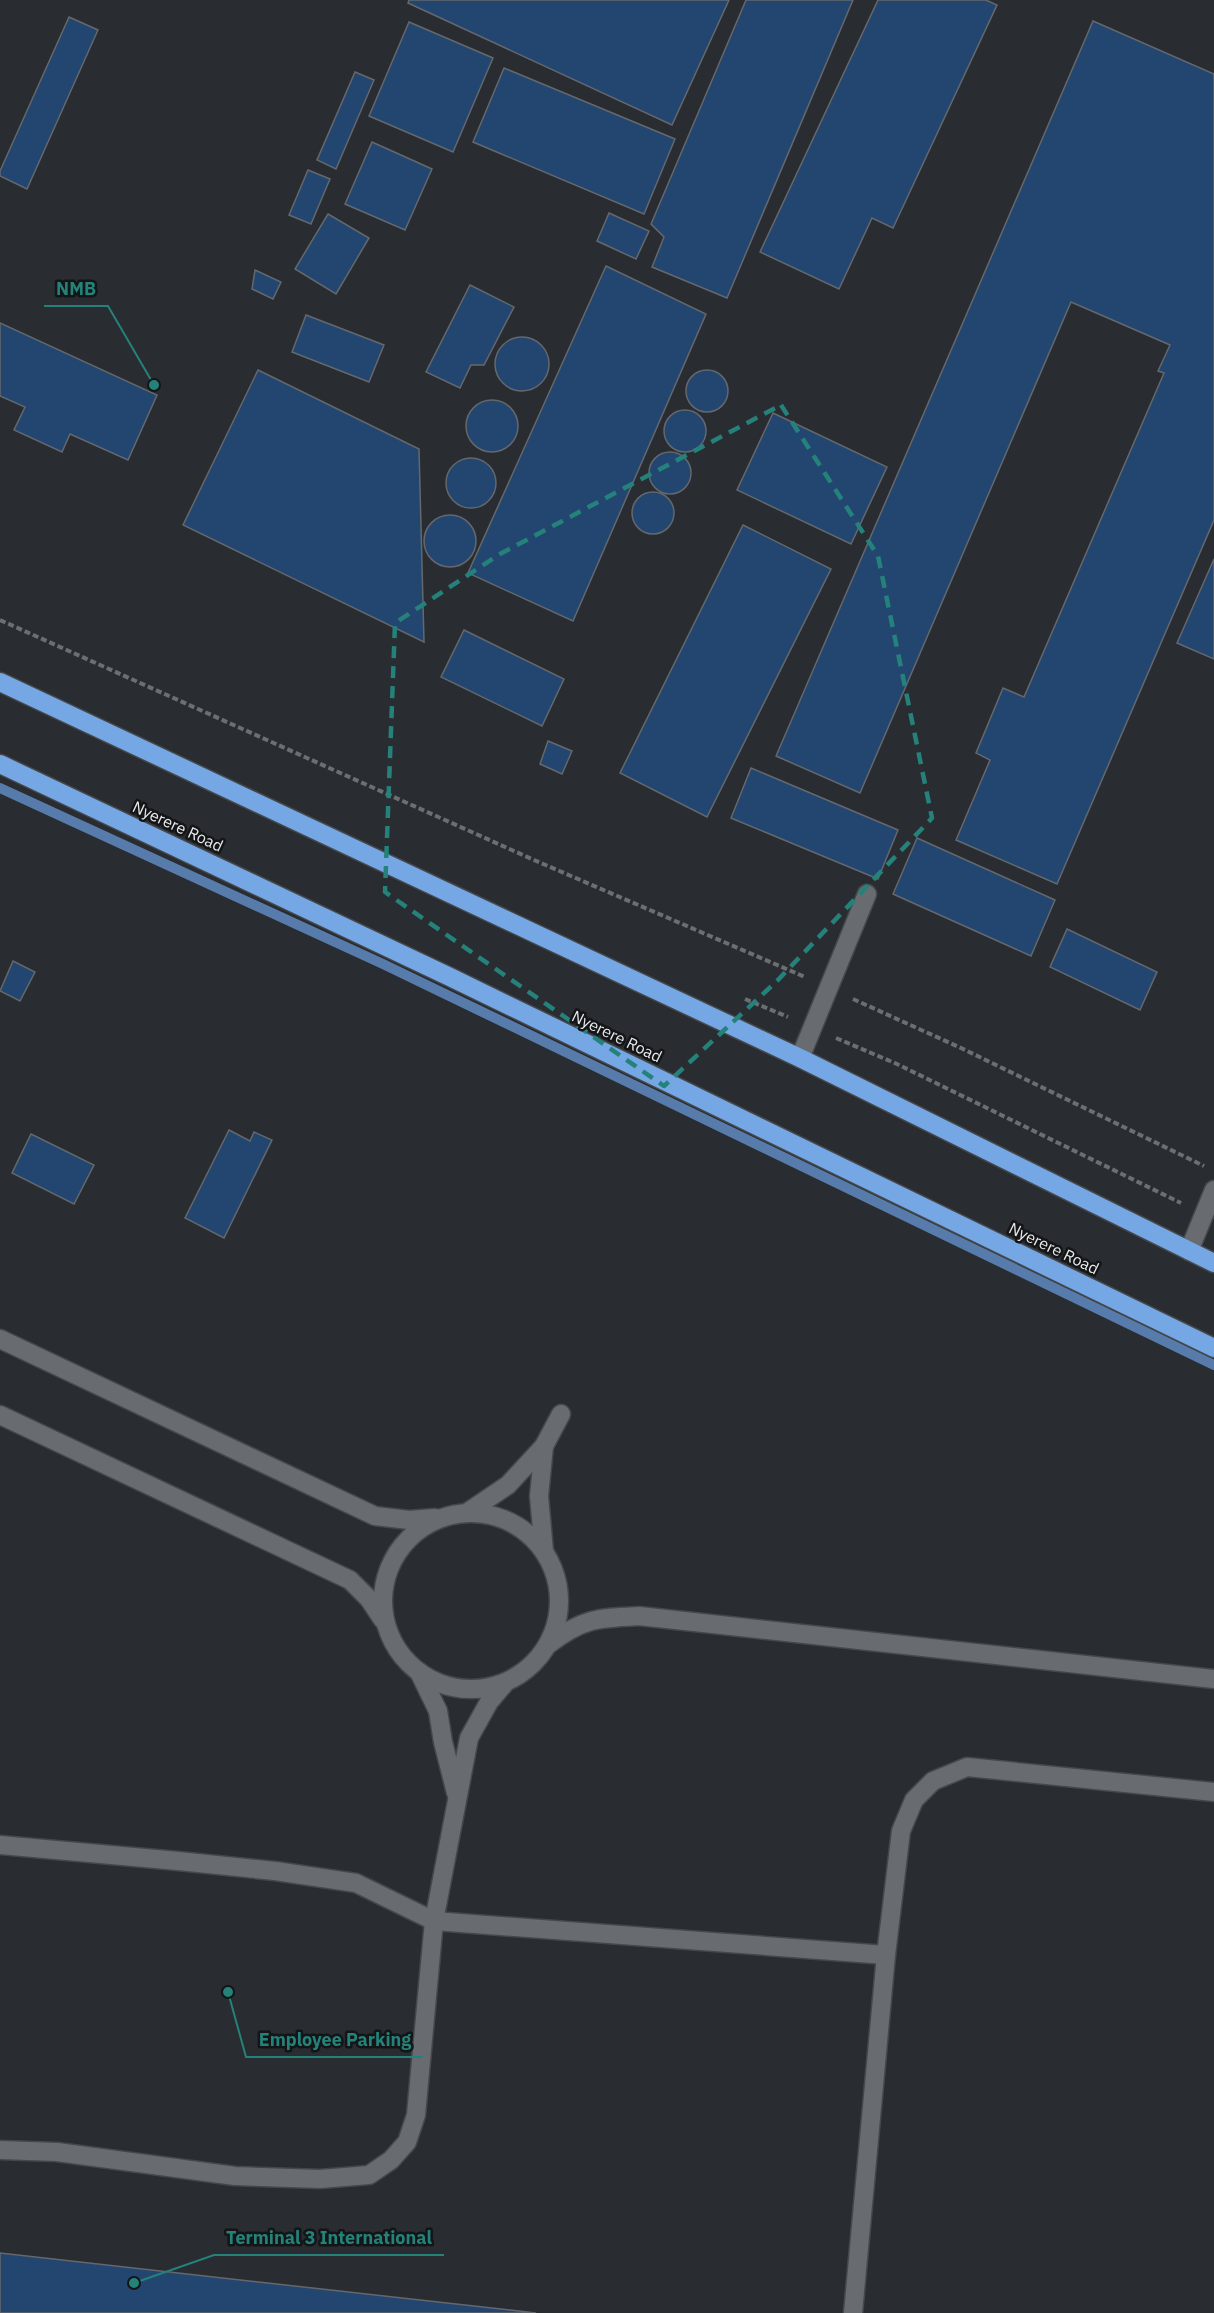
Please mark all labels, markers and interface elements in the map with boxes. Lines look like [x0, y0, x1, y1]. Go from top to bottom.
callout: NMB [44, 270, 108, 306]
text: NMB [56, 277, 96, 300]
street label: Nyerere Road [129, 796, 227, 856]
street label: Nyerere Road [569, 1006, 665, 1066]
street label: Nyerere Road [1006, 1218, 1102, 1278]
callout: Employee Parking [246, 2021, 423, 2057]
text: Employee Parking [259, 2028, 411, 2051]
callout: Terminal 3 International [214, 2219, 444, 2255]
text: Terminal 3 International [226, 2226, 432, 2249]

